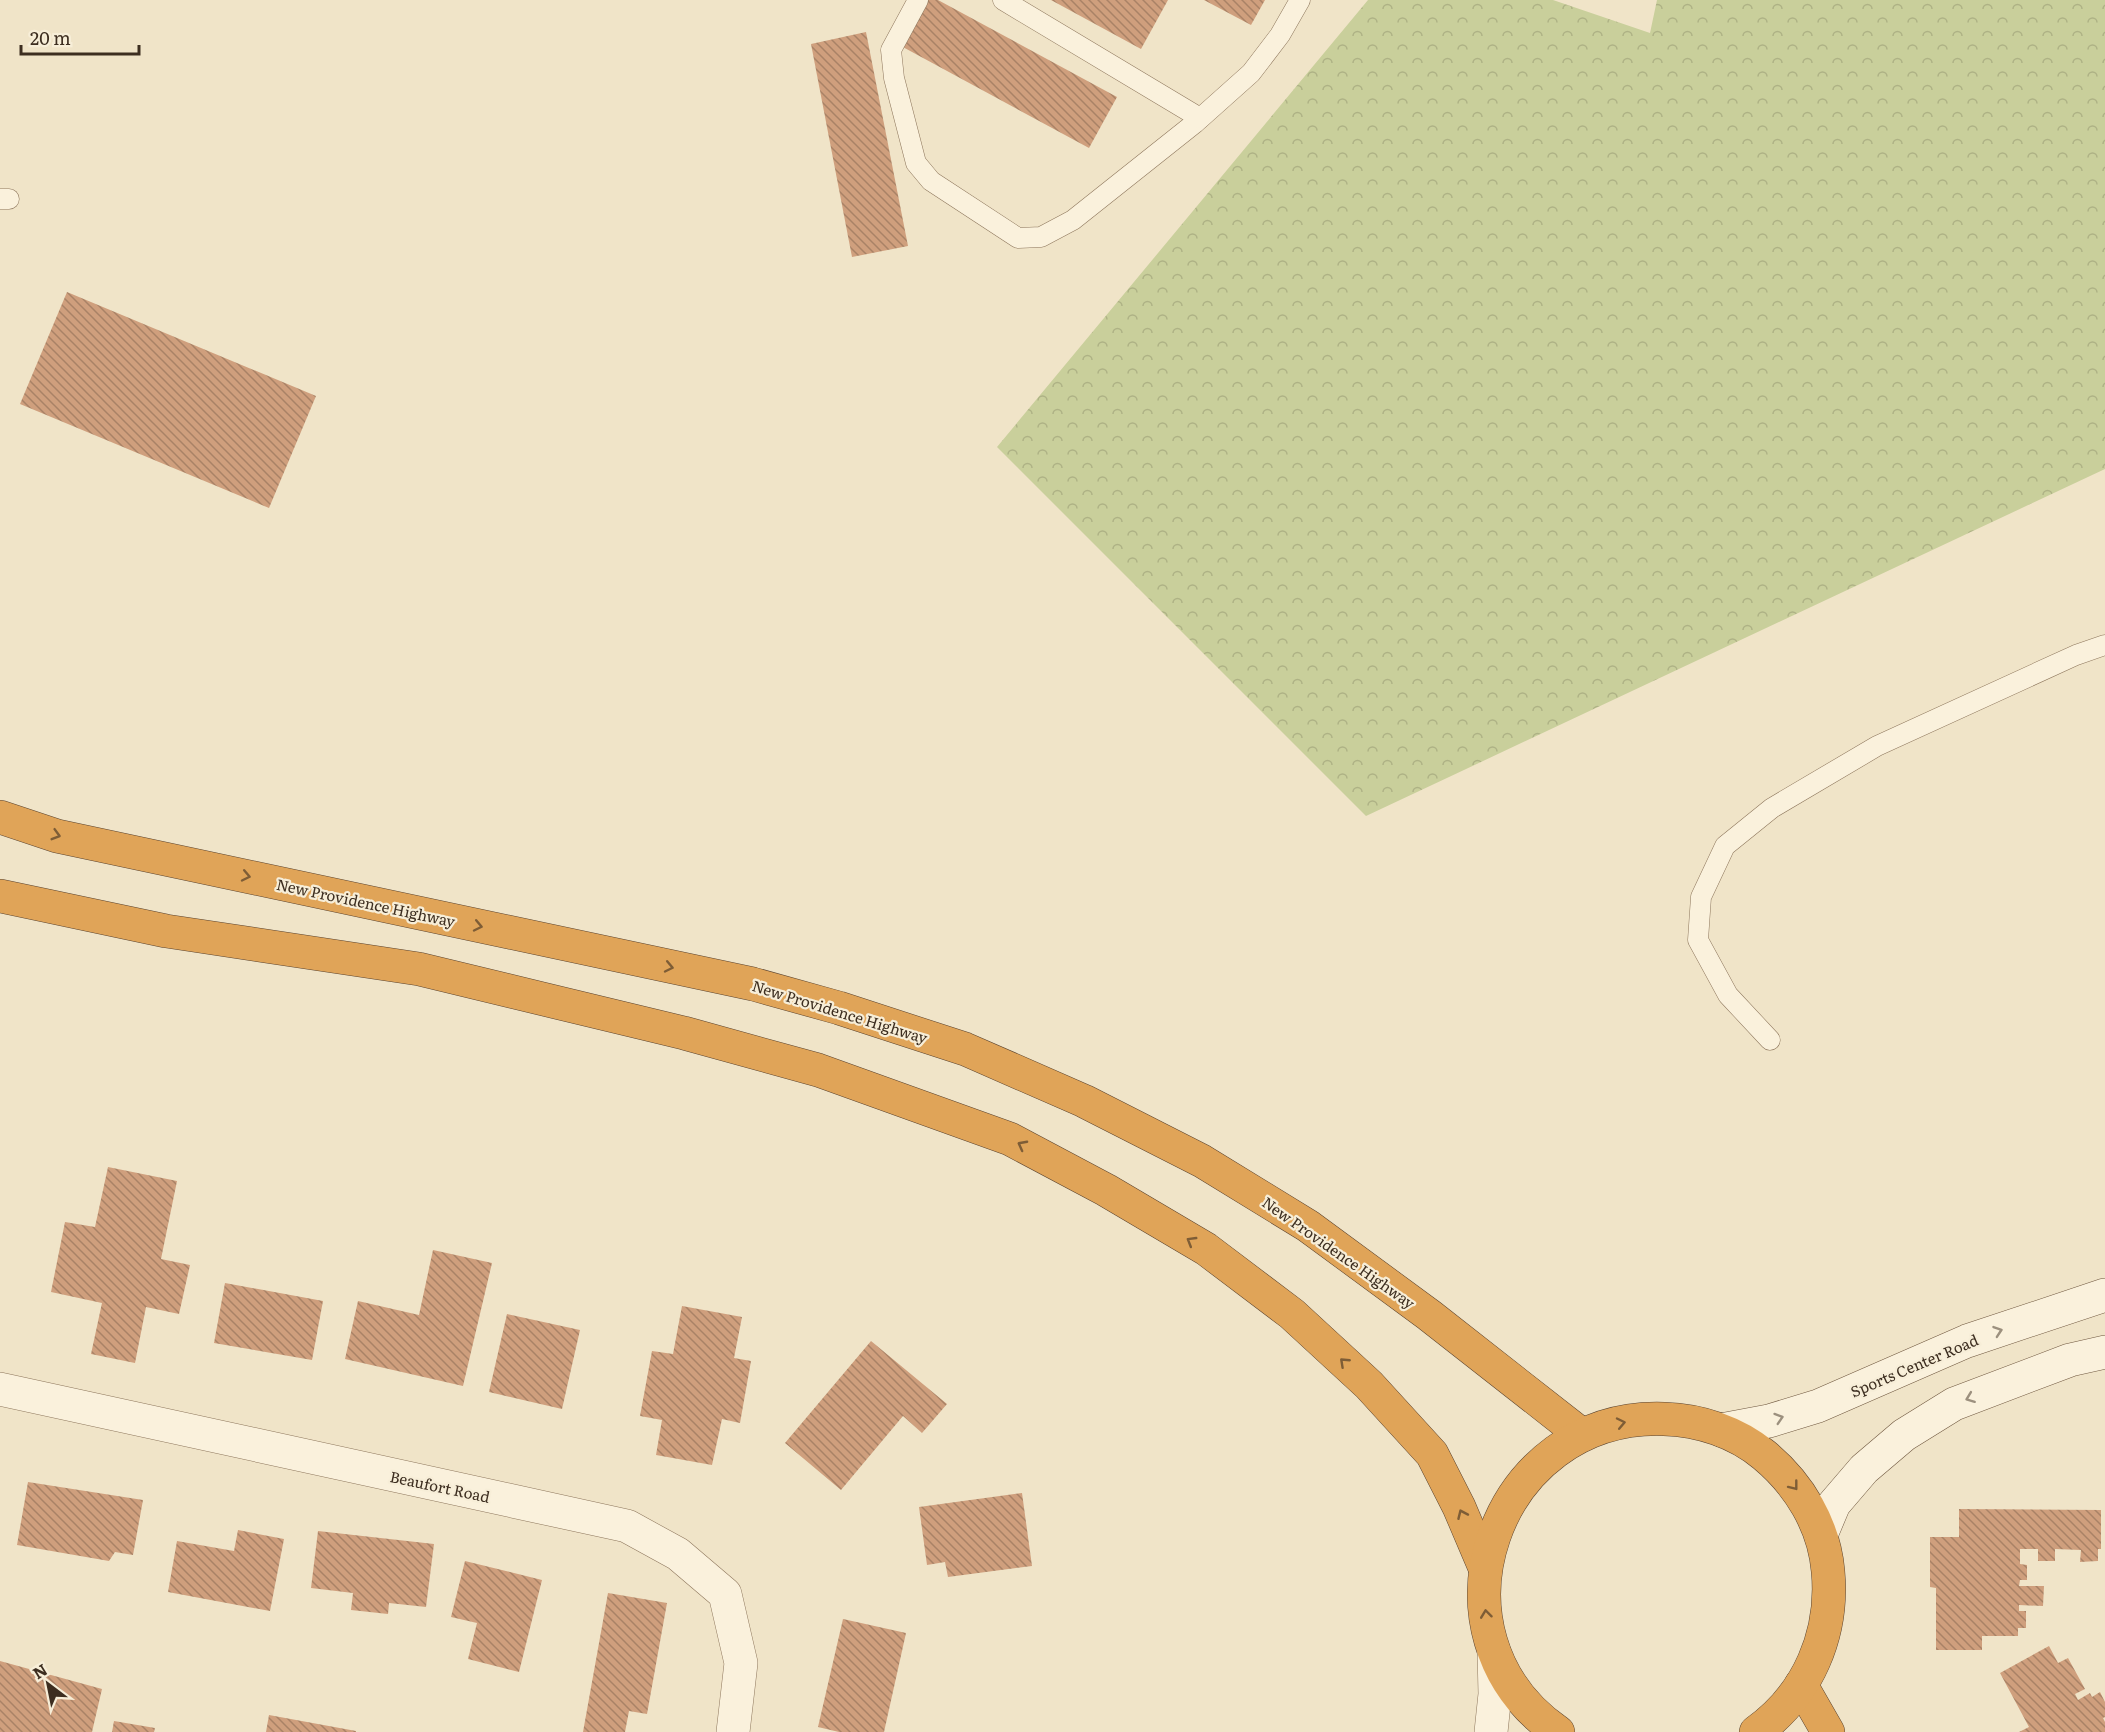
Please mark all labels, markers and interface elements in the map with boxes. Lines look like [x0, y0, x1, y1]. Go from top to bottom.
scale bar [21, 18, 140, 56]
text: 20 m [30, 24, 71, 51]
one-way arrow [50, 828, 61, 840]
one-way arrow [241, 869, 251, 882]
street label: New Providence Highway [274, 872, 458, 932]
one-way arrow [473, 919, 483, 932]
one-way arrow [663, 960, 673, 973]
street label: New Providence Highway [749, 973, 931, 1049]
one-way arrow [1017, 1141, 1028, 1152]
street label: New Providence Highway [1258, 1190, 1421, 1314]
one-way arrow [1187, 1236, 1197, 1248]
one-way arrow [1993, 1325, 2003, 1338]
street label: Sports Center Road [1846, 1328, 1982, 1402]
one-way arrow [1340, 1358, 1351, 1369]
one-way arrow [1965, 1391, 1976, 1403]
one-way arrow [1773, 1413, 1784, 1425]
one-way arrow [1615, 1417, 1625, 1430]
street label: Beaufort Road [388, 1464, 492, 1508]
one-way arrow [1786, 1479, 1797, 1490]
one-way arrow [1457, 1510, 1469, 1521]
one-way arrow [1480, 1610, 1492, 1619]
north arrow [18, 1654, 78, 1714]
text: N [27, 1657, 52, 1684]

